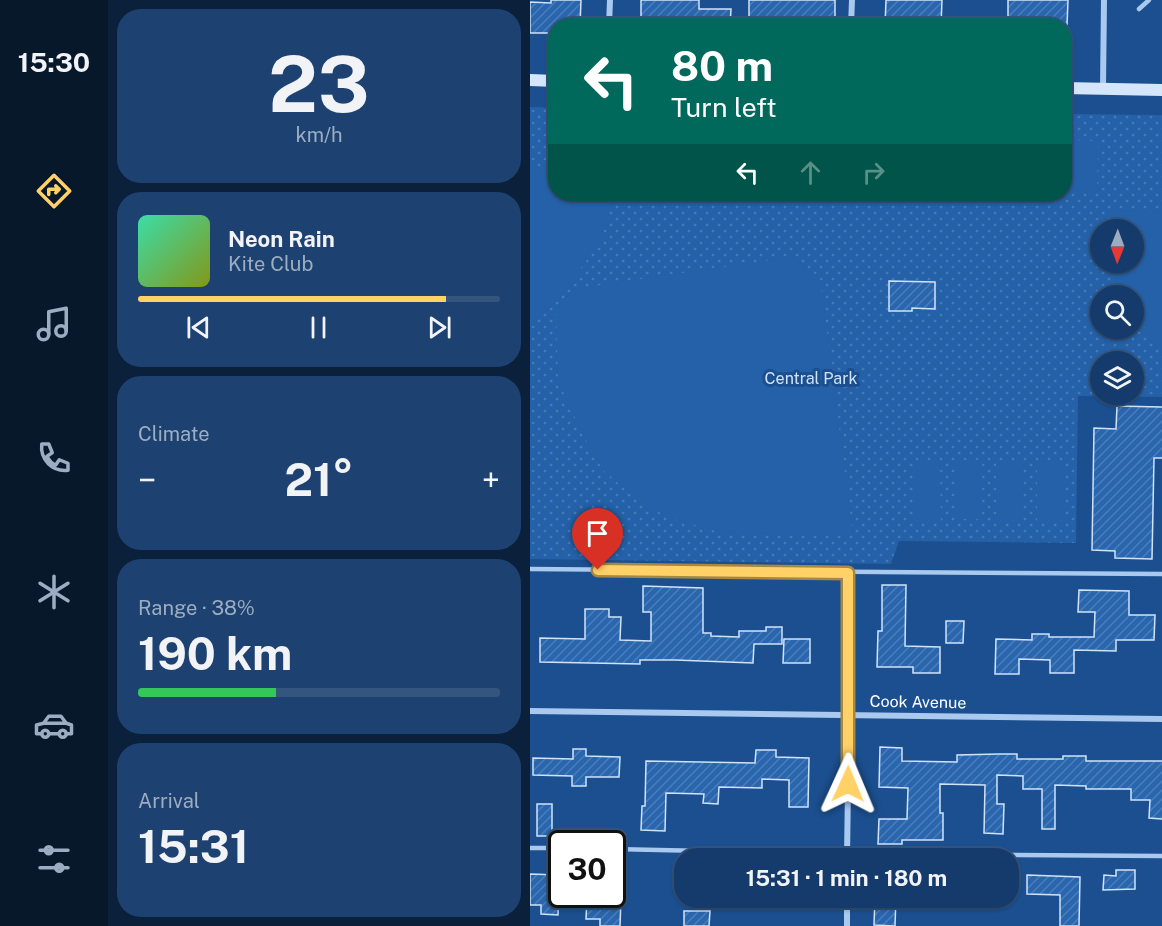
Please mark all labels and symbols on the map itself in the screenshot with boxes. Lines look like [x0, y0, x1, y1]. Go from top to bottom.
north arrow [1090, 219, 1144, 273]
park label: Central Park [765, 369, 857, 388]
pin [572, 508, 623, 570]
street label: Cook Avenue [869, 692, 967, 712]
position arrow [816, 752, 880, 816]
speed limit sign: 30 [548, 830, 626, 908]

